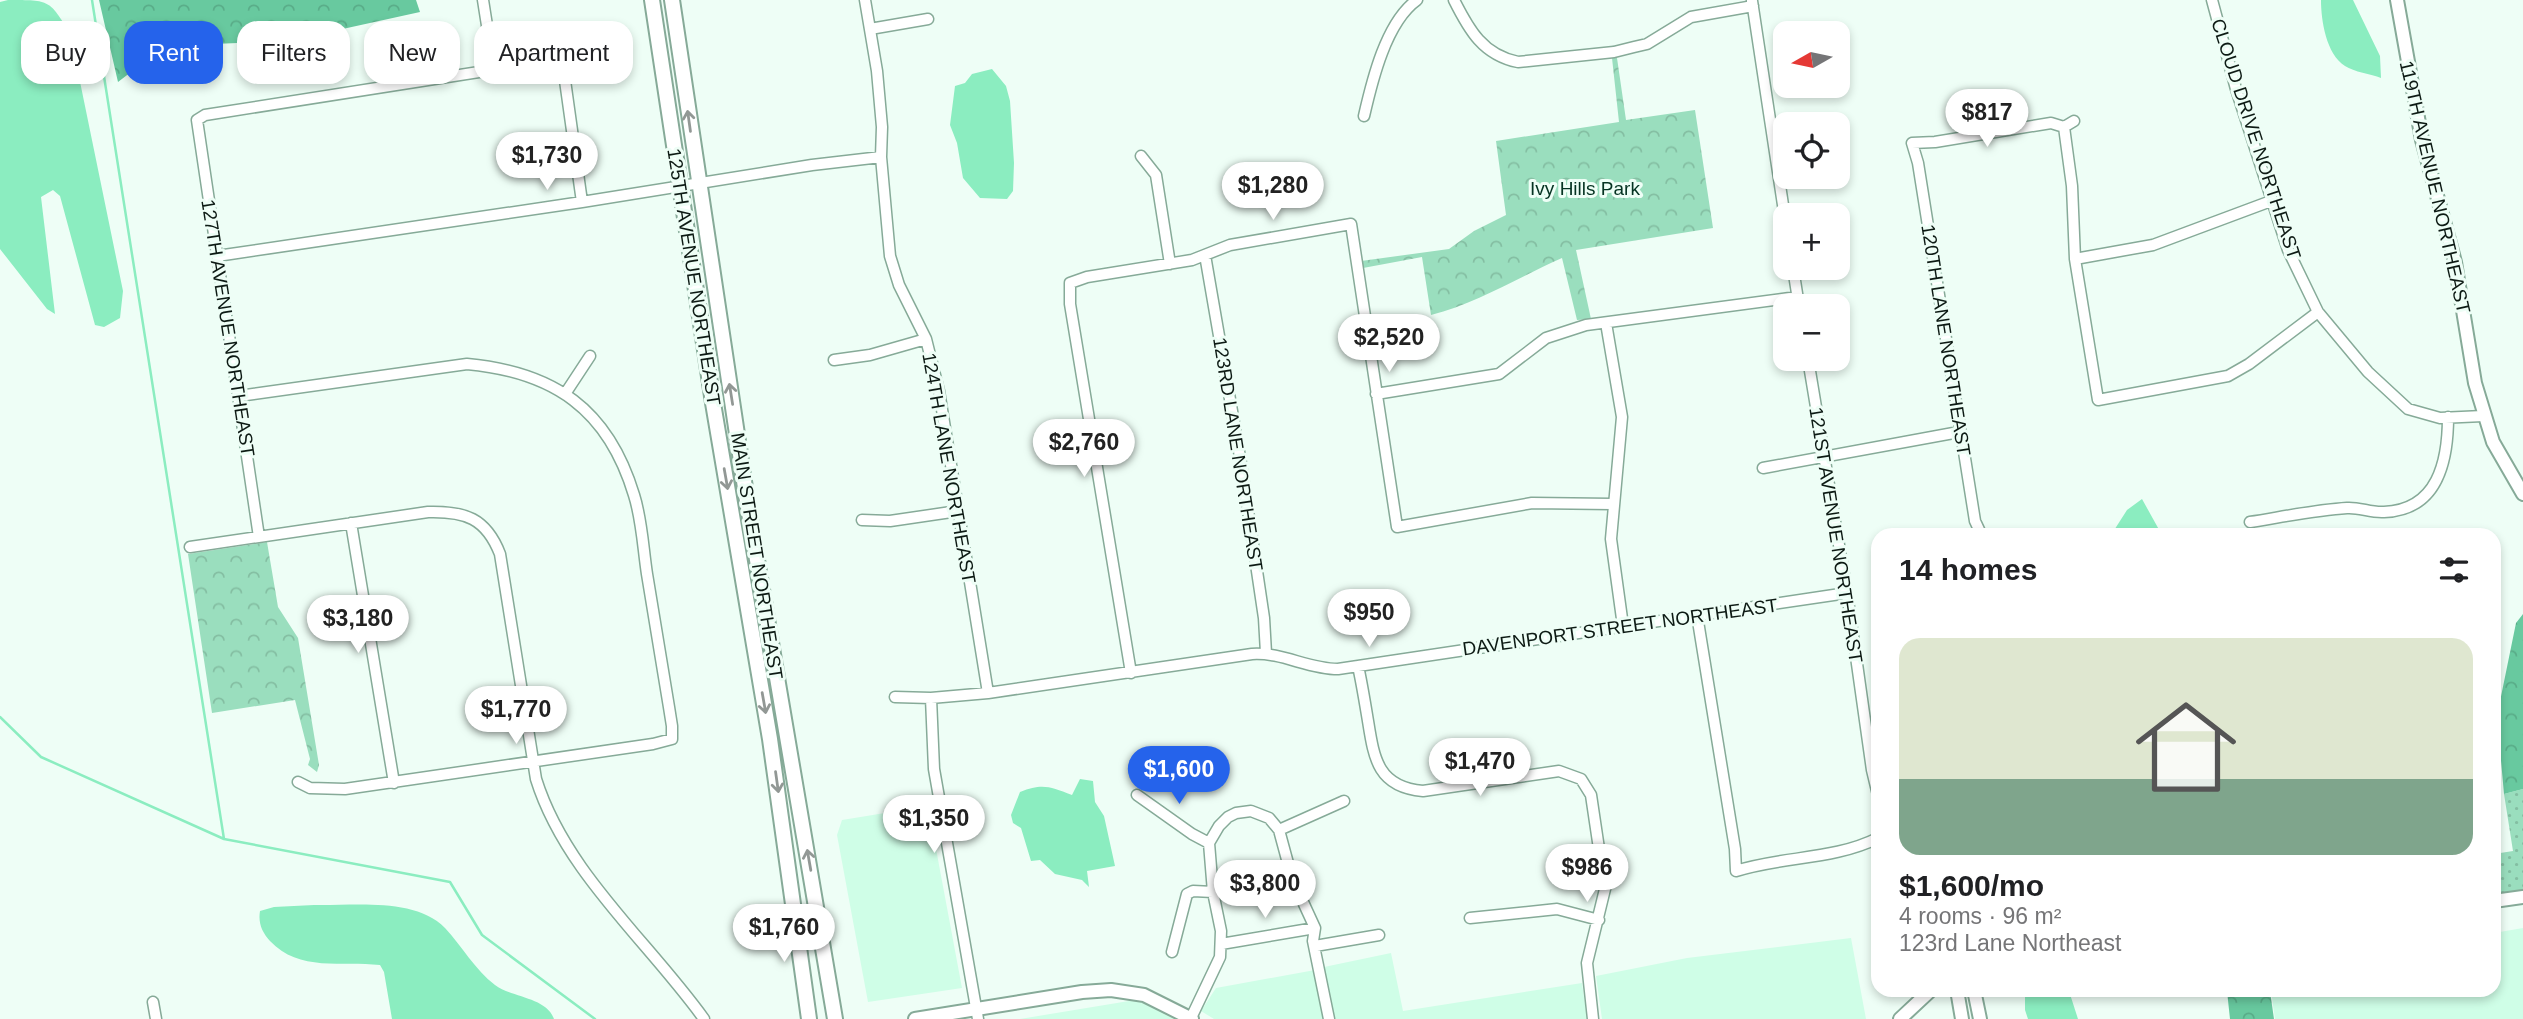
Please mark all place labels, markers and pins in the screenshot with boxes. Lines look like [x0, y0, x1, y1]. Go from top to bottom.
pin: $817 [1946, 90, 2028, 149]
pin: $1,730 [490, 132, 604, 192]
pin: $1,280 [1216, 162, 1330, 222]
pin: $2,520 [1332, 314, 1446, 374]
pin: $2,760 [1027, 420, 1141, 479]
pin: $950 [1328, 590, 1410, 649]
pin: $3,180 [301, 596, 415, 655]
pin: $1,770 [459, 686, 573, 746]
pin: $1,470 [1423, 738, 1537, 798]
pin: $1,600 [1122, 746, 1236, 806]
pin: $1,350 [877, 796, 991, 855]
pin: $986 [1546, 844, 1628, 904]
pin: $3,800 [1208, 860, 1322, 920]
pin: $1,760 [727, 904, 841, 964]

